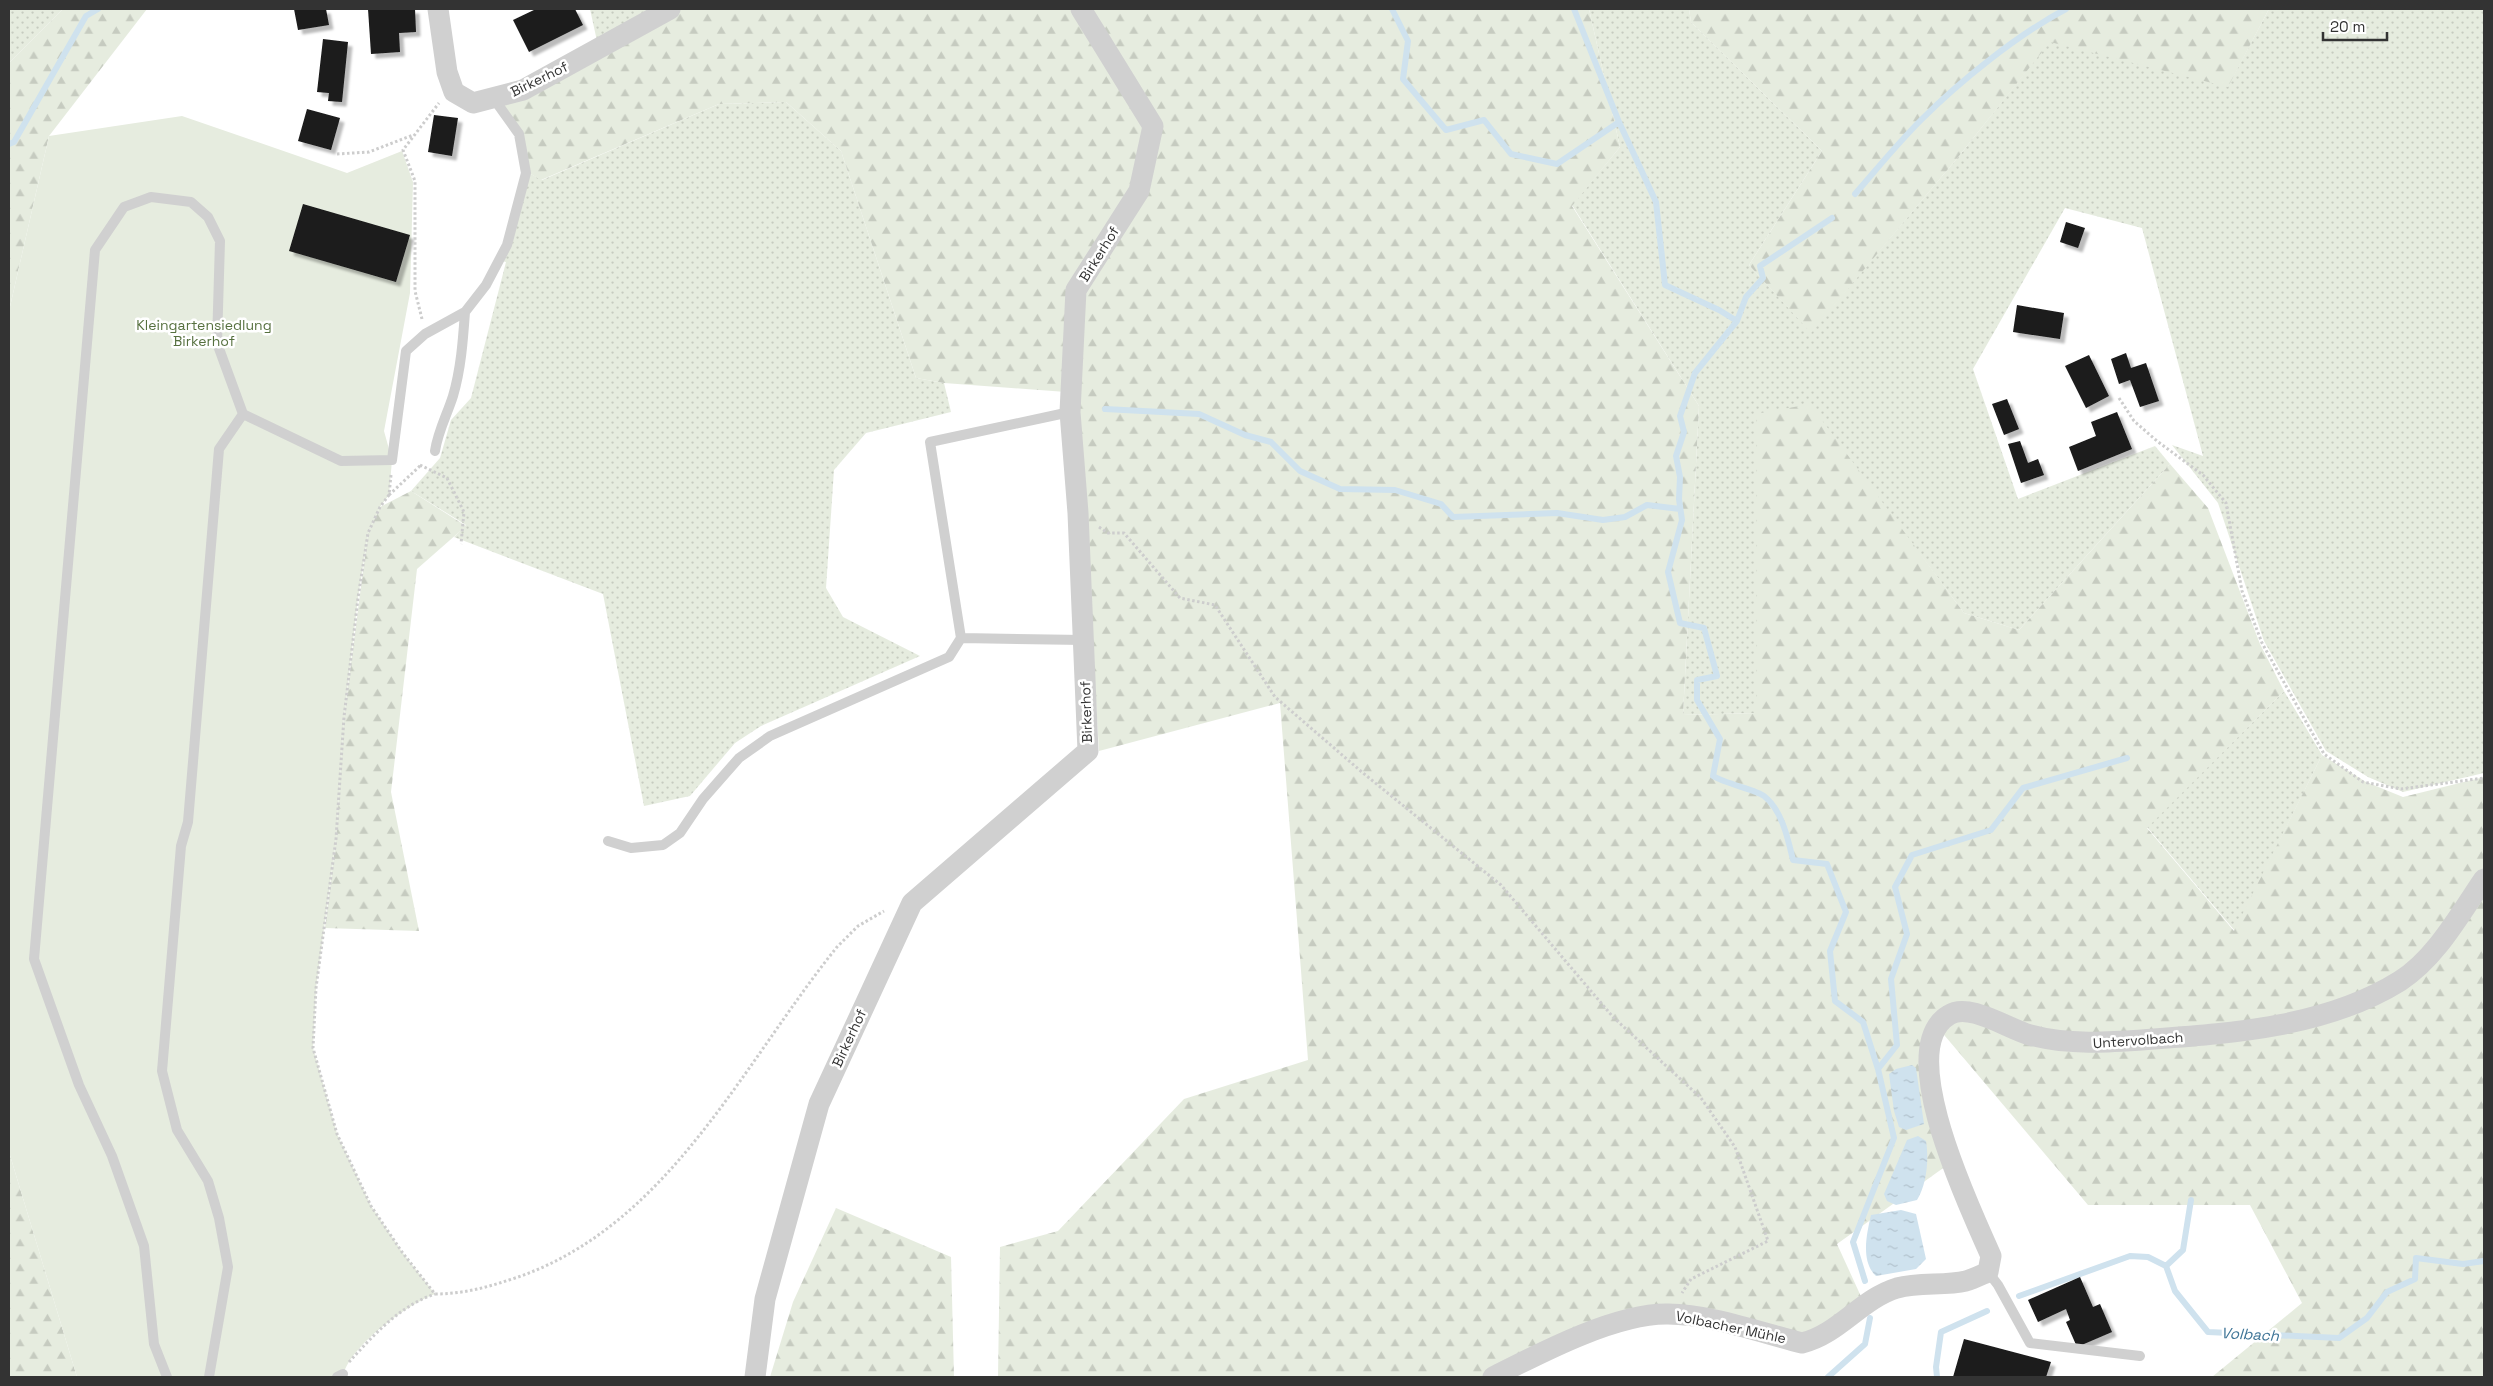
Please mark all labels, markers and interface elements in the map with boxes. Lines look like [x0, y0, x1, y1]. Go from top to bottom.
scale bar [2323, 10, 2387, 42]
text: 20 m [2330, 17, 2365, 36]
street label: Birkerhof [507, 57, 571, 101]
street label: Birkerhof [1075, 223, 1123, 285]
park label: Kleingartensiedlung Birkerhof [136, 316, 272, 350]
street label: Birkerhof [1076, 681, 1096, 743]
street label: Birkerhof [828, 1006, 870, 1070]
street label: Untervolbach [2092, 1028, 2184, 1052]
street label: Volbacher Mühle [1674, 1307, 1788, 1347]
water label: Volbach [2221, 1323, 2280, 1345]

